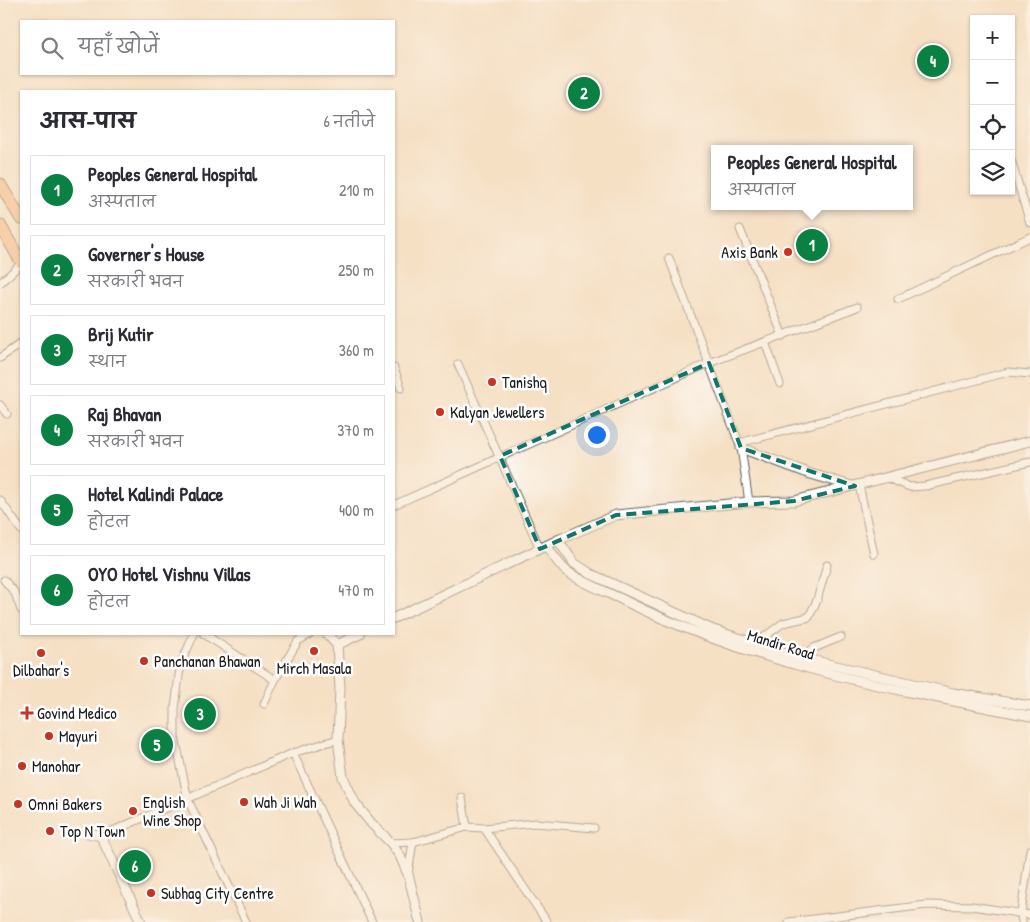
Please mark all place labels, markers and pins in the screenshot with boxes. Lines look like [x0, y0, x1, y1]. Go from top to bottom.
pin: 4 [917, 42, 949, 80]
pin: 2 [568, 74, 600, 112]
pin: 1 [796, 226, 828, 264]
place label: Axis Bank [721, 241, 778, 263]
marker: Axis Bank [782, 246, 794, 258]
place label: Tanishq [502, 371, 547, 393]
marker: Tanishq [486, 376, 498, 388]
place label: Kalyan Jewellers [450, 401, 545, 423]
marker: Kalyan Jewellers [434, 406, 446, 418]
marker: Mirch Masala [308, 645, 320, 657]
marker: Dilbahar's [35, 647, 47, 659]
place label: Panchanan Bhawan [154, 650, 261, 672]
marker: Panchanan Bhawan [138, 655, 150, 667]
place label: Mirch Masala [277, 657, 351, 679]
place label: Dilbahar's [13, 659, 69, 681]
pin: 3 [184, 695, 216, 733]
place label: Govind Medico [37, 702, 117, 724]
marker: Govind Medico [21, 707, 33, 719]
place label: Mayuri [59, 725, 98, 747]
pin: 5 [141, 726, 173, 764]
marker: Mayuri [43, 730, 55, 742]
place label: Manohar [32, 755, 81, 777]
marker: Manohar [16, 760, 28, 772]
place label: English Wine Shop [143, 791, 201, 831]
place label: Wah Ji Wah [254, 791, 317, 813]
place label: Omni Bakers [28, 793, 102, 815]
marker: Wah Ji Wah [238, 796, 250, 808]
marker: Omni Bakers [12, 798, 24, 810]
marker: English Wine Shop [127, 805, 139, 817]
place label: Top N Town [60, 820, 125, 842]
marker: Top N Town [44, 825, 56, 837]
pin: 6 [119, 847, 151, 885]
place label: Subhag City Centre [161, 882, 274, 904]
marker: Subhag City Centre [145, 887, 157, 899]

